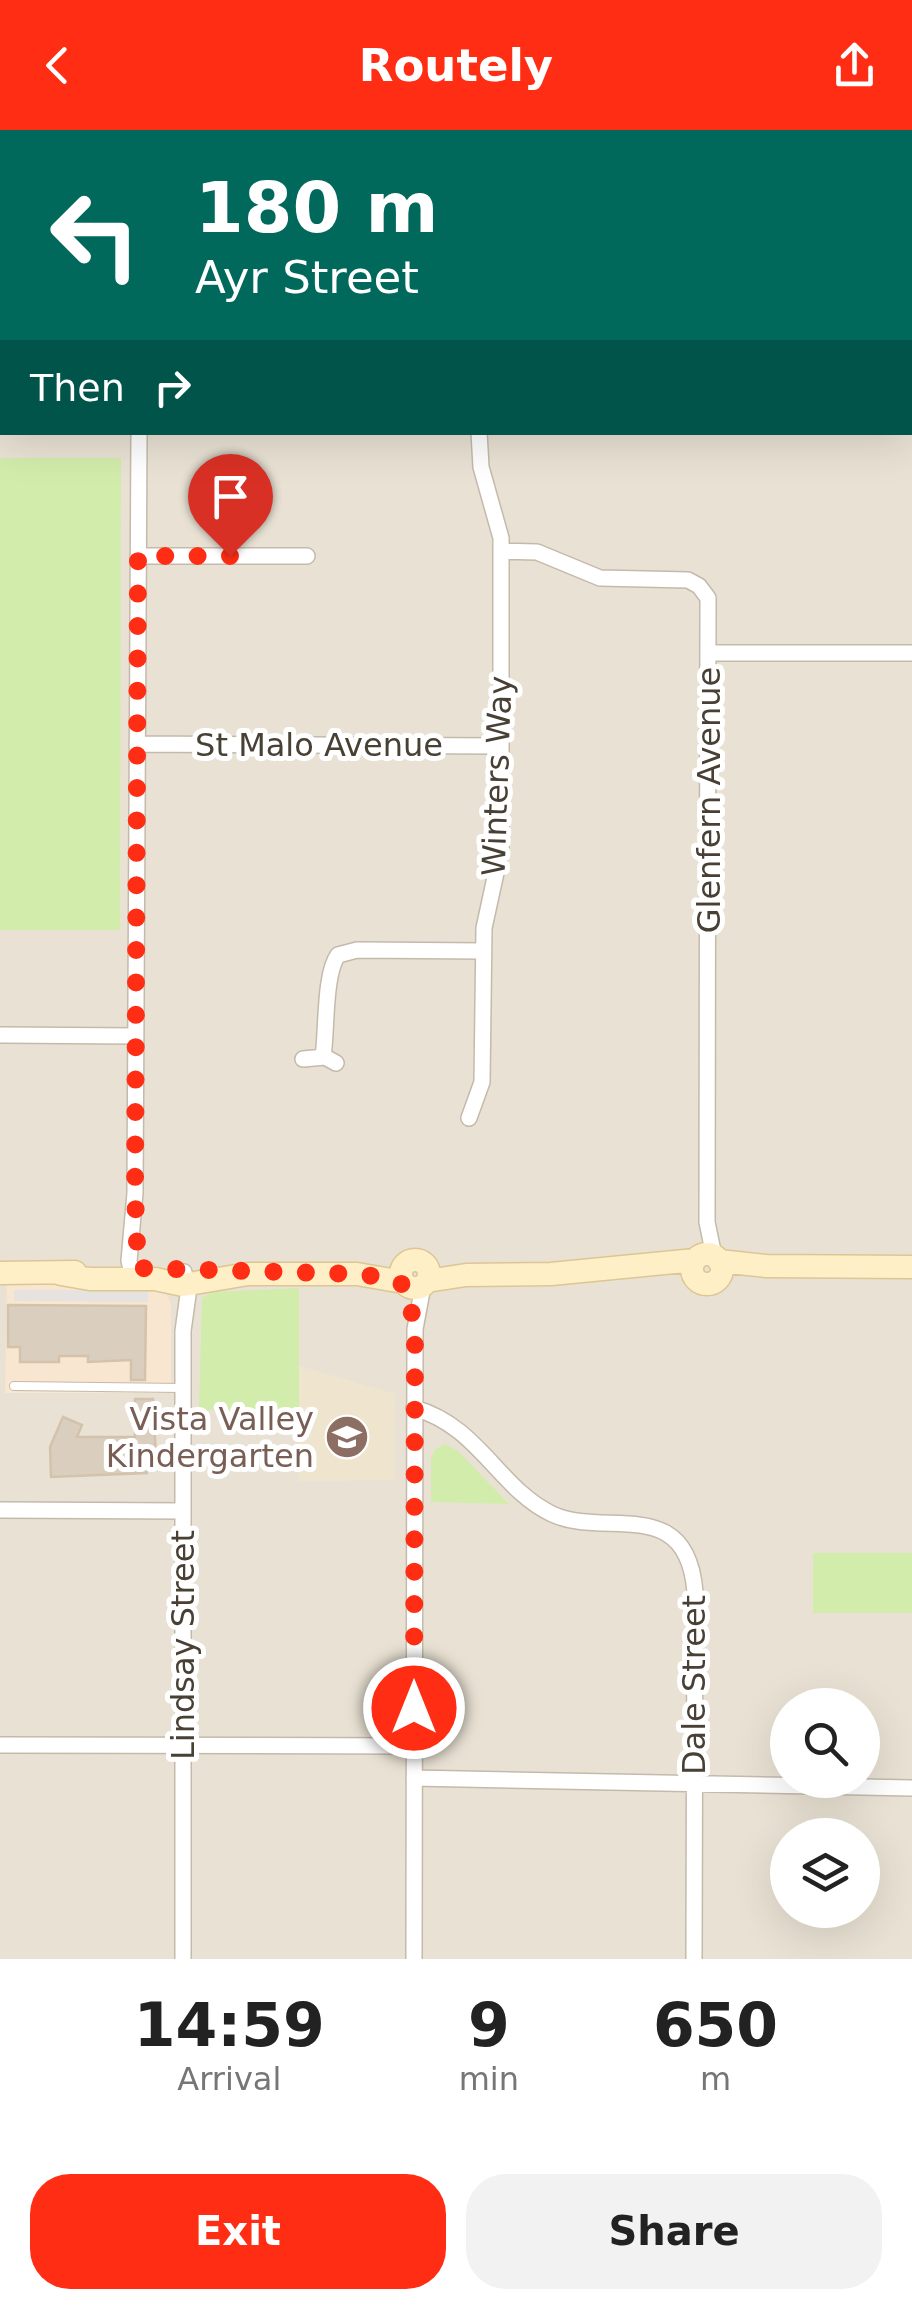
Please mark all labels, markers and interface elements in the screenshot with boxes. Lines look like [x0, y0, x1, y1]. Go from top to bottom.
icon: back [30, 38, 85, 93]
icon: share [827, 38, 882, 93]
text: Routely [359, 39, 553, 92]
text: 180 m [195, 167, 438, 249]
icon: left [30, 170, 160, 300]
text: Ayr Street [195, 251, 419, 304]
icon: right [145, 360, 200, 415]
text: Then [30, 366, 125, 410]
pin [188, 454, 273, 557]
icon: arrive [203, 469, 258, 524]
street label: Glenfern Avenue [690, 667, 728, 933]
street label: Winters Way [475, 675, 519, 877]
street label: St Malo Avenue [195, 726, 443, 764]
place label: Vista Valley Kindergarten [106, 1400, 314, 1475]
school or university icon: Vista Valley Kindergarten [324, 1414, 370, 1460]
street label: Lindsay Street [164, 1530, 202, 1760]
street label: Dale Street [675, 1595, 713, 1775]
position arrow [362, 1656, 466, 1760]
map controls [770, 1688, 880, 1928]
button: search [770, 1688, 880, 1798]
button: layers [770, 1818, 880, 1928]
text: 14:59 [134, 1990, 325, 2060]
text: 9 [468, 1990, 510, 2060]
text: 650 [653, 1990, 778, 2060]
text: Arrival [177, 2060, 281, 2098]
text: min [459, 2060, 519, 2098]
text: m [700, 2060, 731, 2098]
button: Exit [30, 2174, 446, 2289]
button: Share [466, 2174, 882, 2289]

